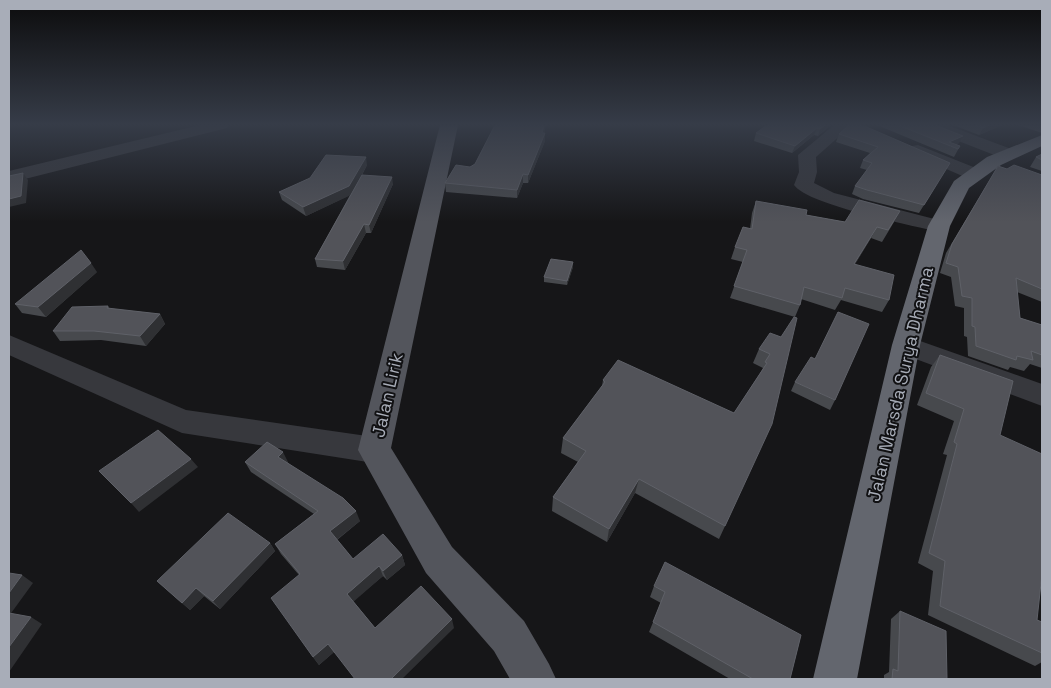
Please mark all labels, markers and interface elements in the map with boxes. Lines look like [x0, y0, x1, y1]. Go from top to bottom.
street label: Jalan Marsda Surya Dharma [862, 264, 938, 504]
street label: Jalan Lirik [366, 350, 408, 440]

